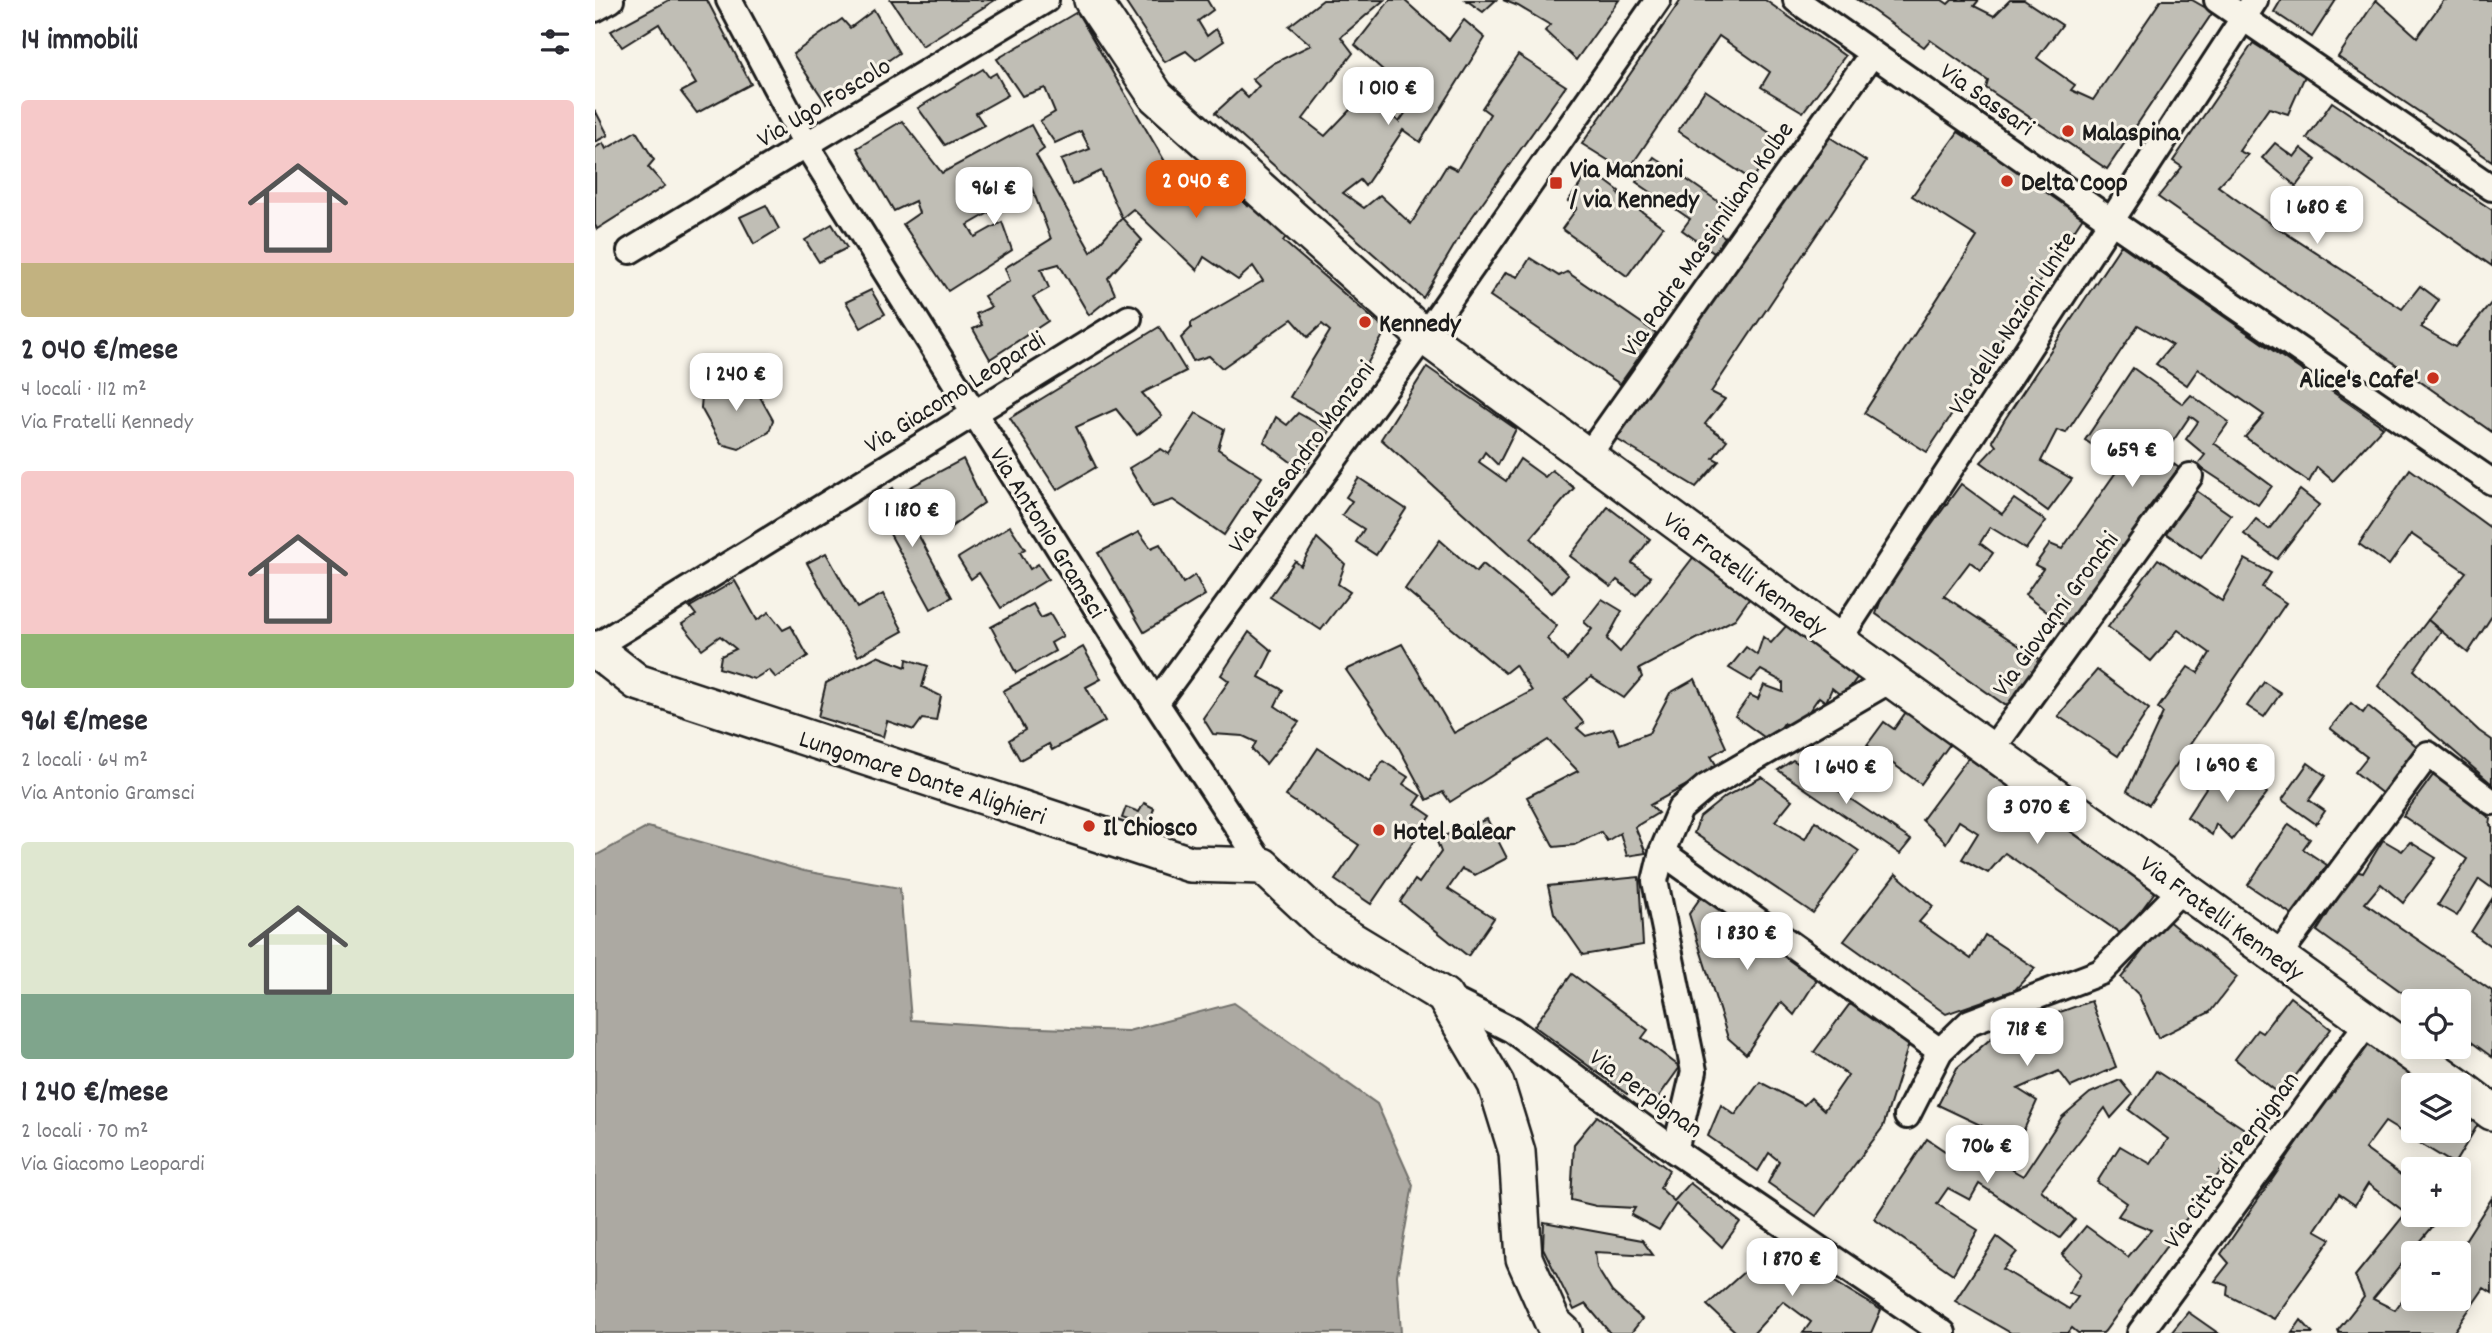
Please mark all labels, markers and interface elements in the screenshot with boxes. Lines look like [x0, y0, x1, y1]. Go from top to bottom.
text: 14 immobili [21, 21, 138, 64]
icon: filters [536, 23, 574, 61]
street label: Via Ugo Foscolo [751, 49, 899, 159]
street label: Via Sassari [1931, 55, 2041, 147]
pin: 1 010 € [1323, 68, 1453, 127]
text: 1 010 € [1359, 73, 1417, 106]
street label: Via Padre Massimiliano Kolbe [1613, 115, 1804, 366]
place label: Malaspina [2082, 116, 2181, 153]
marker: Malaspina [2060, 123, 2076, 139]
icon: home [235, 145, 361, 271]
place label: Via Manzoni / via Kennedy [1569, 153, 1700, 220]
pin: 2 040 € [1131, 160, 1261, 220]
text: 2 040 € [1162, 166, 1230, 199]
place label: Delta Coop [2021, 166, 2128, 203]
pin: 961 € [945, 168, 1043, 227]
text: 961 € [972, 173, 1016, 206]
marker: Delta Coop [1999, 173, 2015, 189]
marker: Via Manzoni / via Kennedy [1548, 175, 1564, 191]
pin: 1 680 € [2252, 187, 2382, 246]
text: 1 680 € [2286, 192, 2348, 225]
street label: Via delle Nazioni Unite [1940, 224, 2087, 423]
place label: Kennedy [1379, 307, 1462, 344]
marker: Kennedy [1357, 314, 1373, 330]
street label: Via Giacomo Leopardi [858, 323, 1054, 465]
text: 2 040 €/mese [21, 331, 178, 374]
pin: 1 240 € [671, 354, 801, 413]
street label: Via Alessandro Manzoni [1220, 354, 1386, 562]
text: 1 240 € [706, 359, 766, 392]
place label: Alice's Cafe' [2299, 363, 2419, 400]
marker: Alice's Cafe' [2425, 370, 2441, 386]
text: 4 locali · 112 m² [21, 374, 147, 407]
text: Via Fratelli Kennedy [21, 407, 193, 440]
pin: 659 € [2083, 430, 2181, 489]
text: 659 € [2107, 435, 2157, 468]
street label: Via Antonio Gramsci [978, 441, 1114, 627]
pin: 1 180 € [847, 490, 977, 549]
text: 1 180 € [884, 495, 940, 528]
street label: Via Fratelli Kennedy [1654, 504, 1834, 648]
icon: home [235, 516, 361, 642]
street label: Via Giovanni Gronchi [1984, 525, 2130, 705]
text: 961 €/mese [21, 702, 148, 745]
street label: Lungomare Dante Alighieri [794, 722, 1050, 837]
pin: 1 690 € [2162, 744, 2292, 804]
text: 2 locali · 64 m² [21, 745, 148, 778]
pin: 1 640 € [1781, 746, 1911, 806]
text: 1 690 € [2196, 750, 2258, 783]
text: 1 640 € [1815, 752, 1877, 785]
text: Via Antonio Gramsci [21, 778, 194, 811]
pin: 3 070 € [1972, 786, 2102, 846]
text: 3 070 € [2003, 792, 2071, 825]
place label: Il Chiosco [1103, 811, 1198, 848]
place label: Hotel Balear [1393, 815, 1515, 852]
marker: Il Chiosco [1081, 818, 1097, 834]
marker: Hotel Balear [1371, 822, 1387, 838]
street label: Via Fratelli Kennedy [2131, 848, 2311, 992]
icon: home [235, 887, 361, 1013]
pin: 1 830 € [1682, 912, 1812, 972]
text: 1 830 € [1717, 918, 1777, 951]
map controls [2401, 989, 2471, 1311]
button: locate [2401, 989, 2471, 1059]
pin: 718 € [1978, 1009, 2076, 1068]
text: 718 € [2006, 1014, 2048, 1047]
street label: Via Perpignan [1580, 1041, 1709, 1149]
street label: Via Città di Perpignan [2156, 1065, 2310, 1257]
text: 1 240 €/mese [21, 1073, 168, 1116]
button: layers [2401, 1073, 2471, 1143]
text: 2 locali · 70 m² [21, 1116, 148, 1149]
pin: 706 € [1938, 1126, 2036, 1185]
text: 706 € [1962, 1131, 2012, 1164]
text: Via Giacomo Leopardi [21, 1149, 204, 1182]
button: + [2401, 1157, 2471, 1227]
pin: 1 870 € [1727, 1238, 1857, 1298]
button: − [2401, 1241, 2471, 1311]
text: 1 870 € [1763, 1244, 1821, 1277]

